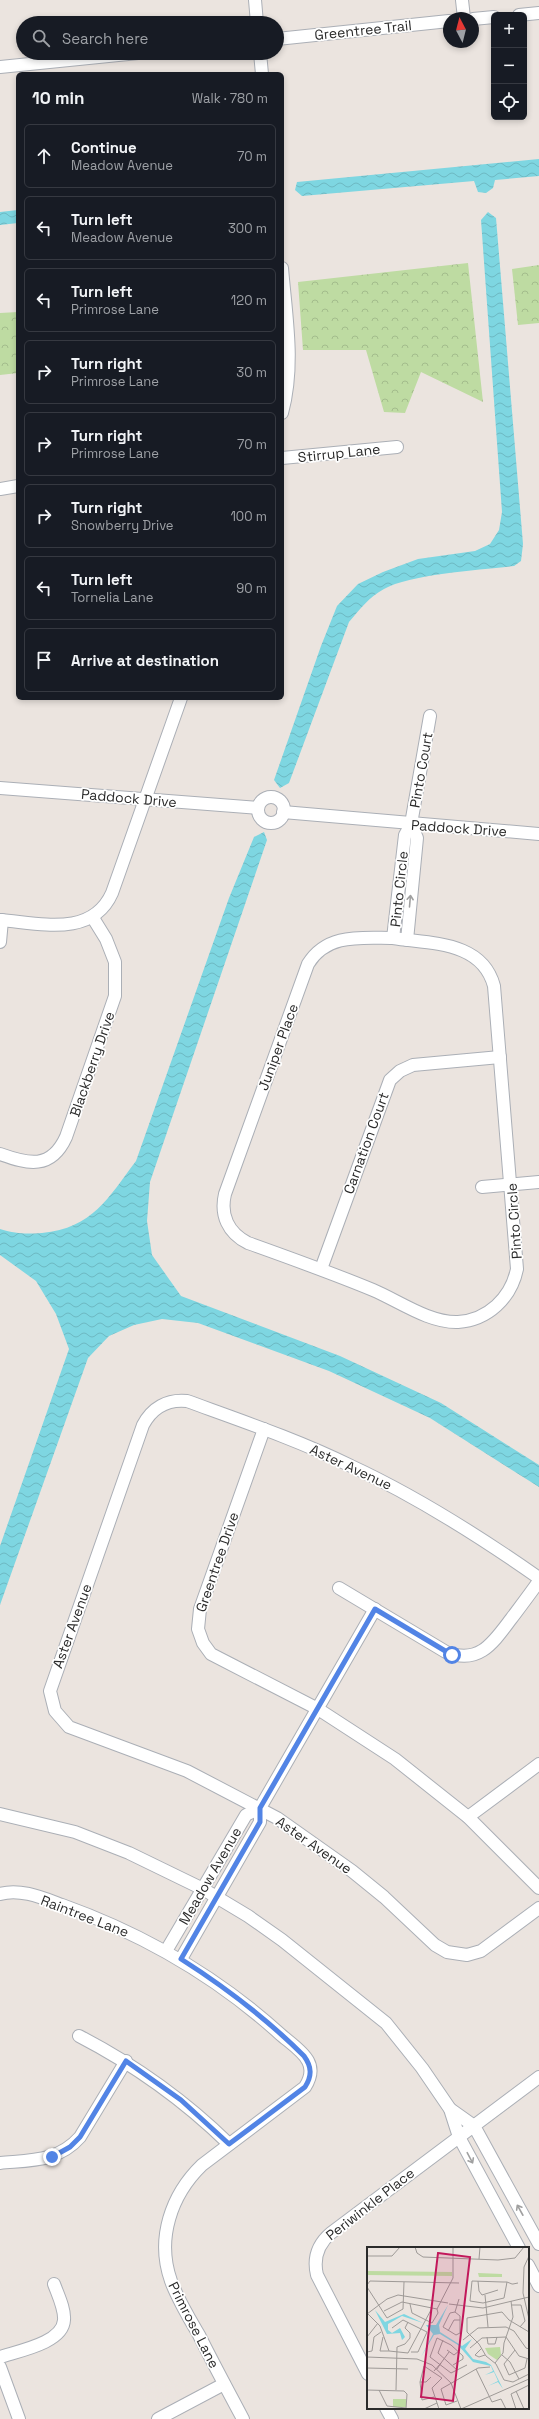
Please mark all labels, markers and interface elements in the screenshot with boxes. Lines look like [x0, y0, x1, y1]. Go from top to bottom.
north arrow [443, 12, 479, 48]
map controls [491, 12, 527, 120]
button: + [491, 12, 527, 48]
search box [16, 16, 284, 60]
street label: Greentree Trail [314, 16, 412, 44]
icon: search [30, 27, 52, 49]
text: Search here [62, 29, 148, 48]
button: − [491, 48, 527, 84]
button: locate [491, 84, 527, 120]
text: 10 min [32, 87, 85, 109]
text: Walk · 780 m [192, 90, 268, 107]
text: Continue [71, 138, 137, 157]
icon: ahead [33, 145, 55, 167]
text: 70 m [237, 148, 267, 165]
text: Meadow Avenue [71, 157, 173, 174]
text: Turn left [71, 210, 133, 229]
icon: left [33, 217, 55, 239]
text: 300 m [228, 220, 267, 237]
text: Meadow Avenue [71, 229, 173, 246]
text: Turn left [71, 282, 133, 301]
icon: left [33, 289, 55, 311]
text: 120 m [231, 292, 267, 309]
text: Primrose Lane [71, 301, 159, 318]
text: Turn right [71, 354, 142, 373]
icon: right [33, 361, 55, 383]
text: 30 m [236, 364, 267, 381]
text: Primrose Lane [71, 373, 159, 390]
text: Turn right [71, 426, 142, 445]
icon: right [33, 433, 55, 455]
text: 70 m [237, 436, 267, 453]
street label: Stirrup Lane [297, 440, 381, 466]
text: Primrose Lane [71, 445, 159, 462]
text: Turn right [71, 498, 142, 517]
icon: right [33, 505, 55, 527]
text: 100 m [230, 508, 267, 525]
text: Snowberry Drive [71, 517, 174, 534]
text: Turn left [71, 570, 133, 589]
icon: left [33, 577, 55, 599]
text: 90 m [236, 580, 267, 597]
text: Tornelia Lane [71, 589, 153, 606]
icon: arrive [33, 649, 55, 671]
text: Arrive at destination [71, 651, 219, 670]
street label: Pinto Court [405, 731, 437, 809]
street label: Paddock Drive [80, 785, 178, 811]
street label: Paddock Drive [411, 816, 507, 840]
street label: Pinto Circle [386, 850, 412, 928]
one-way arrow [407, 895, 414, 908]
street label: Juniper Place [254, 1001, 302, 1093]
street label: Blackberry Drive [66, 1009, 118, 1119]
street label: Carnation Court [339, 1090, 393, 1196]
street label: Pinto Circle [502, 1182, 526, 1260]
street label: Aster Avenue [307, 1440, 395, 1494]
street label: Greentree Drive [191, 1510, 243, 1614]
street label: Aster Avenue [48, 1581, 96, 1671]
route start [443, 1646, 461, 1664]
street label: Aster Avenue [273, 1812, 355, 1878]
street label: Meadow Avenue [175, 1824, 245, 1928]
street label: Raintree Lane [38, 1891, 132, 1941]
route end [43, 2148, 61, 2166]
one-way arrow [467, 2152, 474, 2164]
street label: Periwinkle Place [322, 2164, 418, 2244]
one-way arrow [516, 2204, 524, 2216]
inset map [367, 2247, 529, 2409]
street label: Primrose Lane [164, 2279, 224, 2371]

